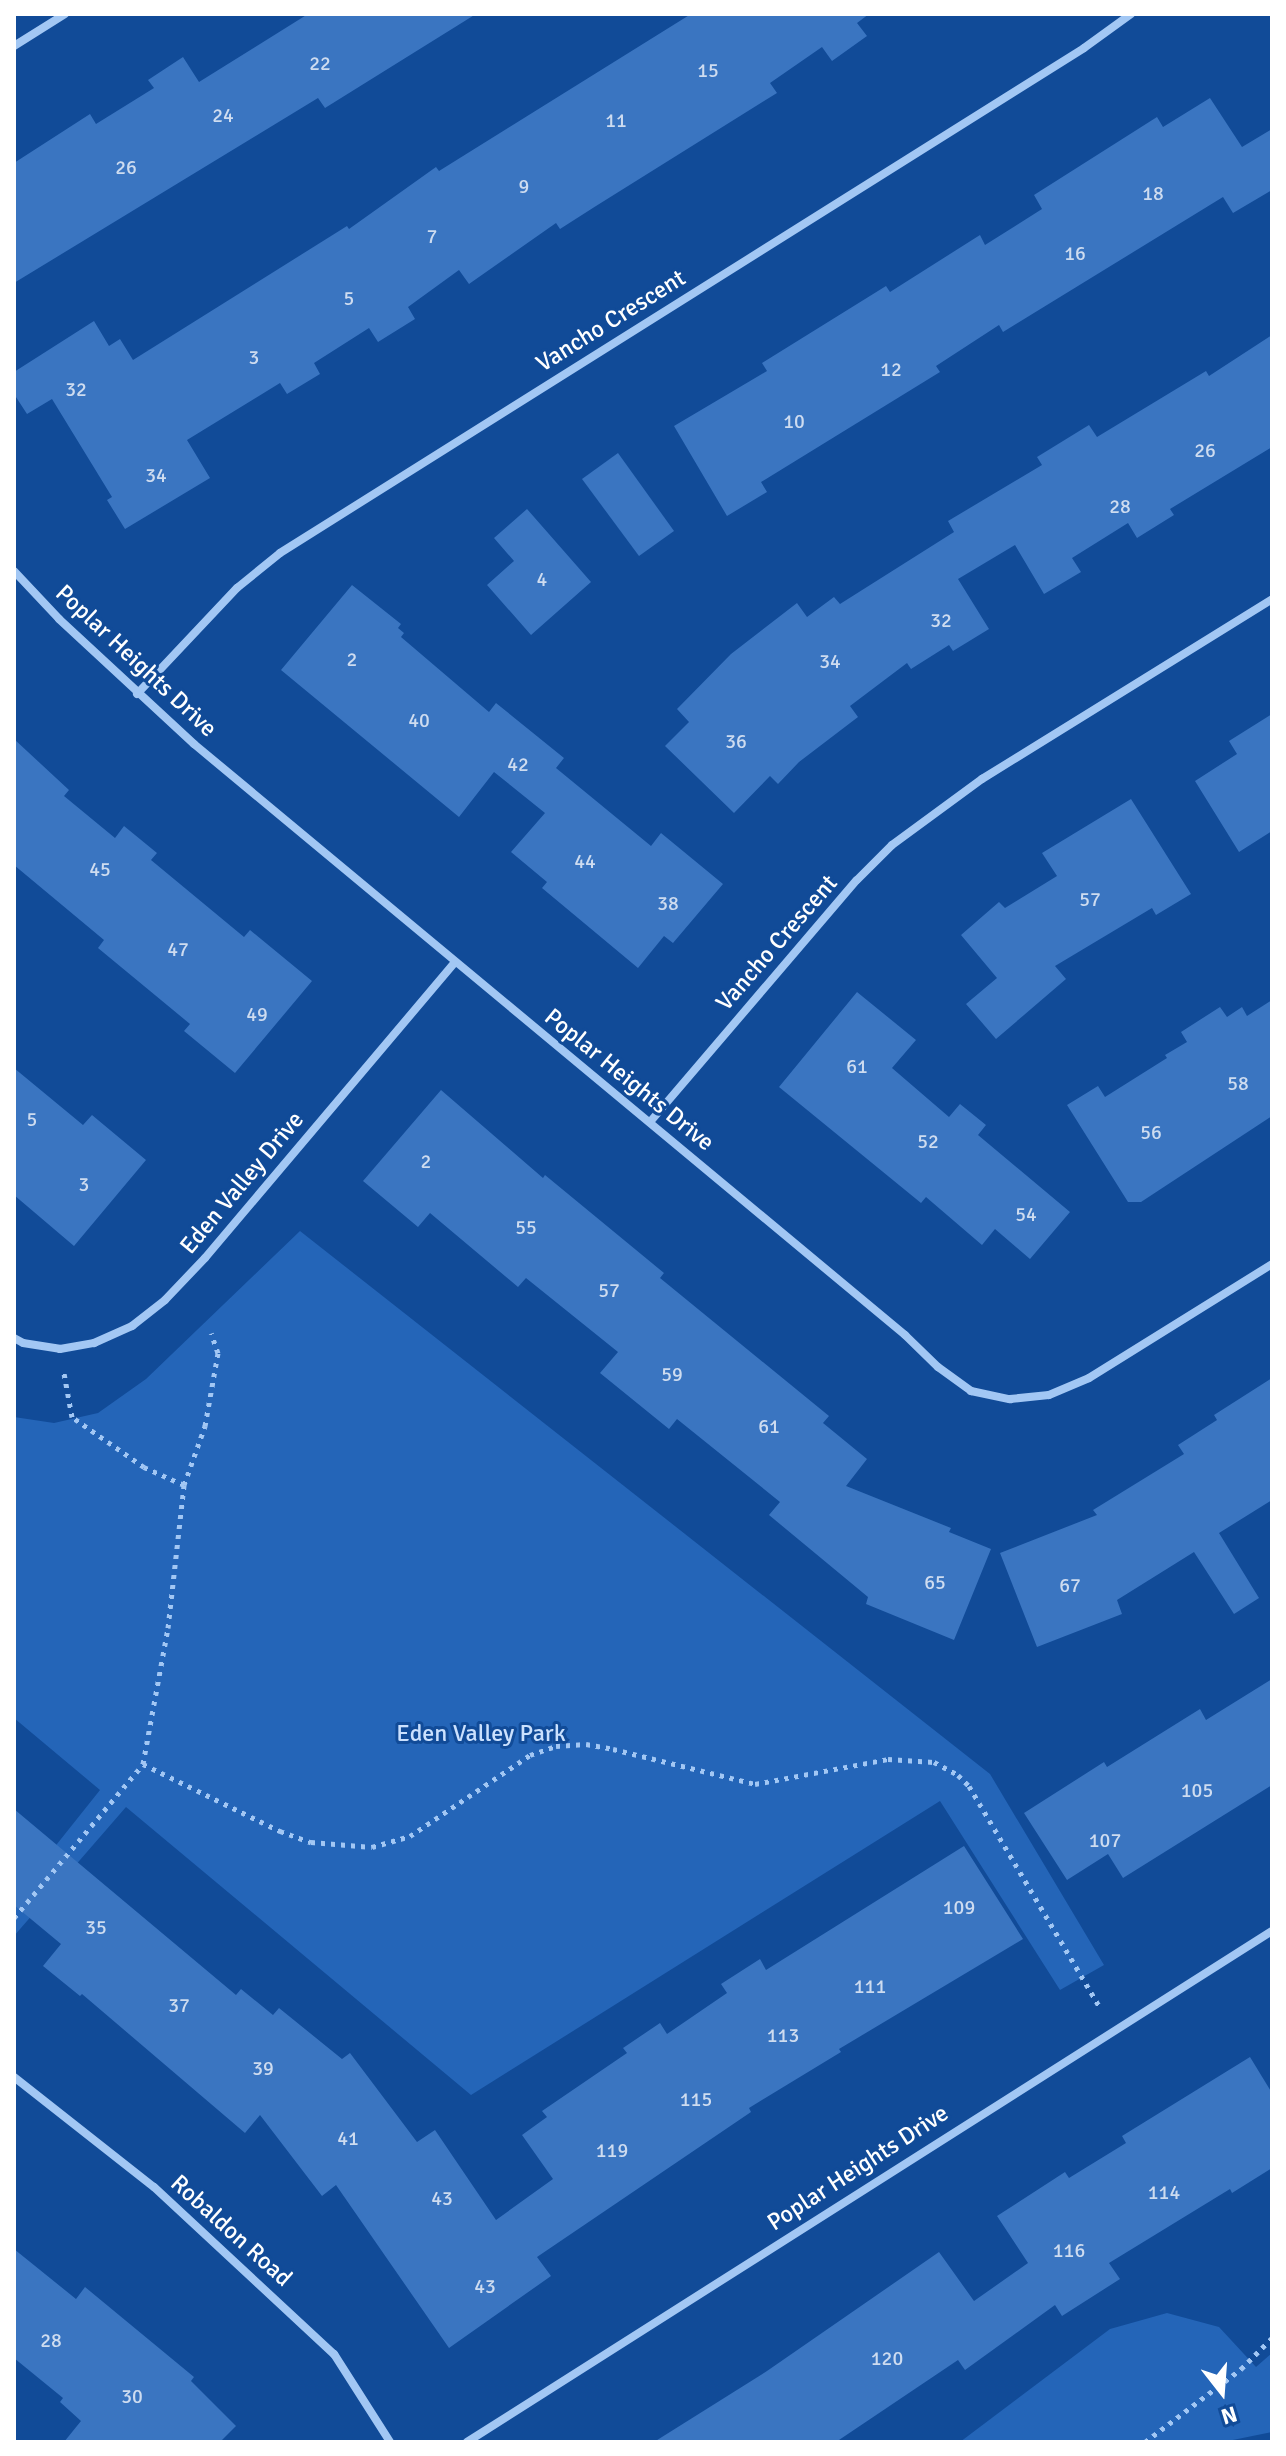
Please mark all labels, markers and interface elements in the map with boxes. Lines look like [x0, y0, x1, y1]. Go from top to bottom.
house number: 22 [309, 51, 331, 75]
house number: 15 [697, 58, 719, 82]
house number: 24 [212, 103, 234, 127]
house number: 11 [605, 108, 627, 132]
house number: 26 [115, 155, 137, 179]
house number: 9 [519, 174, 529, 198]
house number: 18 [1142, 181, 1164, 205]
house number: 7 [427, 224, 437, 248]
house number: 16 [1064, 241, 1086, 265]
street label: Vancho Crescent [531, 264, 691, 378]
house number: 5 [344, 286, 354, 310]
house number: 3 [249, 345, 259, 369]
house number: 12 [880, 357, 902, 381]
house number: 32 [65, 377, 87, 401]
house number: 10 [783, 409, 805, 433]
house number: 26 [1194, 438, 1216, 462]
house number: 34 [145, 463, 167, 487]
house number: 28 [1109, 494, 1131, 518]
house number: 4 [537, 567, 547, 591]
street label: Poplar Heights Drive [49, 579, 223, 743]
house number: 32 [930, 608, 952, 632]
house number: 2 [347, 647, 357, 671]
house number: 34 [819, 649, 841, 673]
house number: 40 [408, 708, 430, 732]
house number: 36 [725, 729, 747, 753]
house number: 42 [507, 752, 529, 776]
house number: 44 [574, 849, 596, 873]
house number: 45 [89, 857, 111, 881]
street label: Vancho Crescent [710, 869, 844, 1017]
house number: 57 [1079, 887, 1101, 911]
house number: 38 [657, 891, 679, 915]
house number: 47 [167, 937, 189, 961]
house number: 49 [246, 1002, 268, 1026]
street label: Poplar Heights Drive [538, 1003, 720, 1157]
house number: 61 [846, 1054, 868, 1078]
house number: 58 [1227, 1071, 1249, 1095]
street label: Eden Valley Drive [174, 1106, 310, 1260]
house number: 5 [27, 1107, 37, 1131]
house number: 56 [1140, 1120, 1162, 1144]
house number: 52 [917, 1129, 939, 1153]
house number: 2 [421, 1149, 431, 1173]
house number: 3 [79, 1172, 89, 1196]
house number: 54 [1015, 1202, 1037, 1226]
house number: 55 [515, 1215, 537, 1239]
house number: 57 [598, 1278, 620, 1302]
house number: 59 [661, 1362, 683, 1386]
house number: 61 [758, 1414, 780, 1438]
house number: 65 [924, 1570, 946, 1594]
house number: 67 [1059, 1573, 1081, 1597]
park label: Eden Valley Park [396, 1720, 566, 1748]
house number: 105 [1181, 1778, 1213, 1802]
house number: 107 [1089, 1828, 1121, 1852]
house number: 109 [943, 1895, 975, 1919]
house number: 35 [85, 1915, 107, 1939]
house number: 111 [854, 1974, 886, 1998]
house number: 37 [168, 1993, 190, 2017]
house number: 113 [767, 2023, 799, 2047]
house number: 39 [252, 2056, 274, 2080]
house number: 115 [680, 2087, 712, 2111]
street label: Poplar Heights Drive [762, 2099, 954, 2237]
house number: 41 [337, 2126, 359, 2150]
house number: 119 [596, 2138, 628, 2162]
street label: Robaldon Road [164, 2169, 298, 2293]
house number: 114 [1148, 2180, 1180, 2204]
house number: 43 [431, 2186, 453, 2210]
house number: 116 [1053, 2238, 1085, 2262]
house number: 43 [474, 2274, 496, 2298]
house number: 28 [40, 2328, 62, 2352]
house number: 120 [871, 2346, 903, 2370]
north arrow [1182, 2352, 1262, 2432]
house number: 30 [121, 2384, 143, 2408]
text: N [1218, 2400, 1240, 2431]

